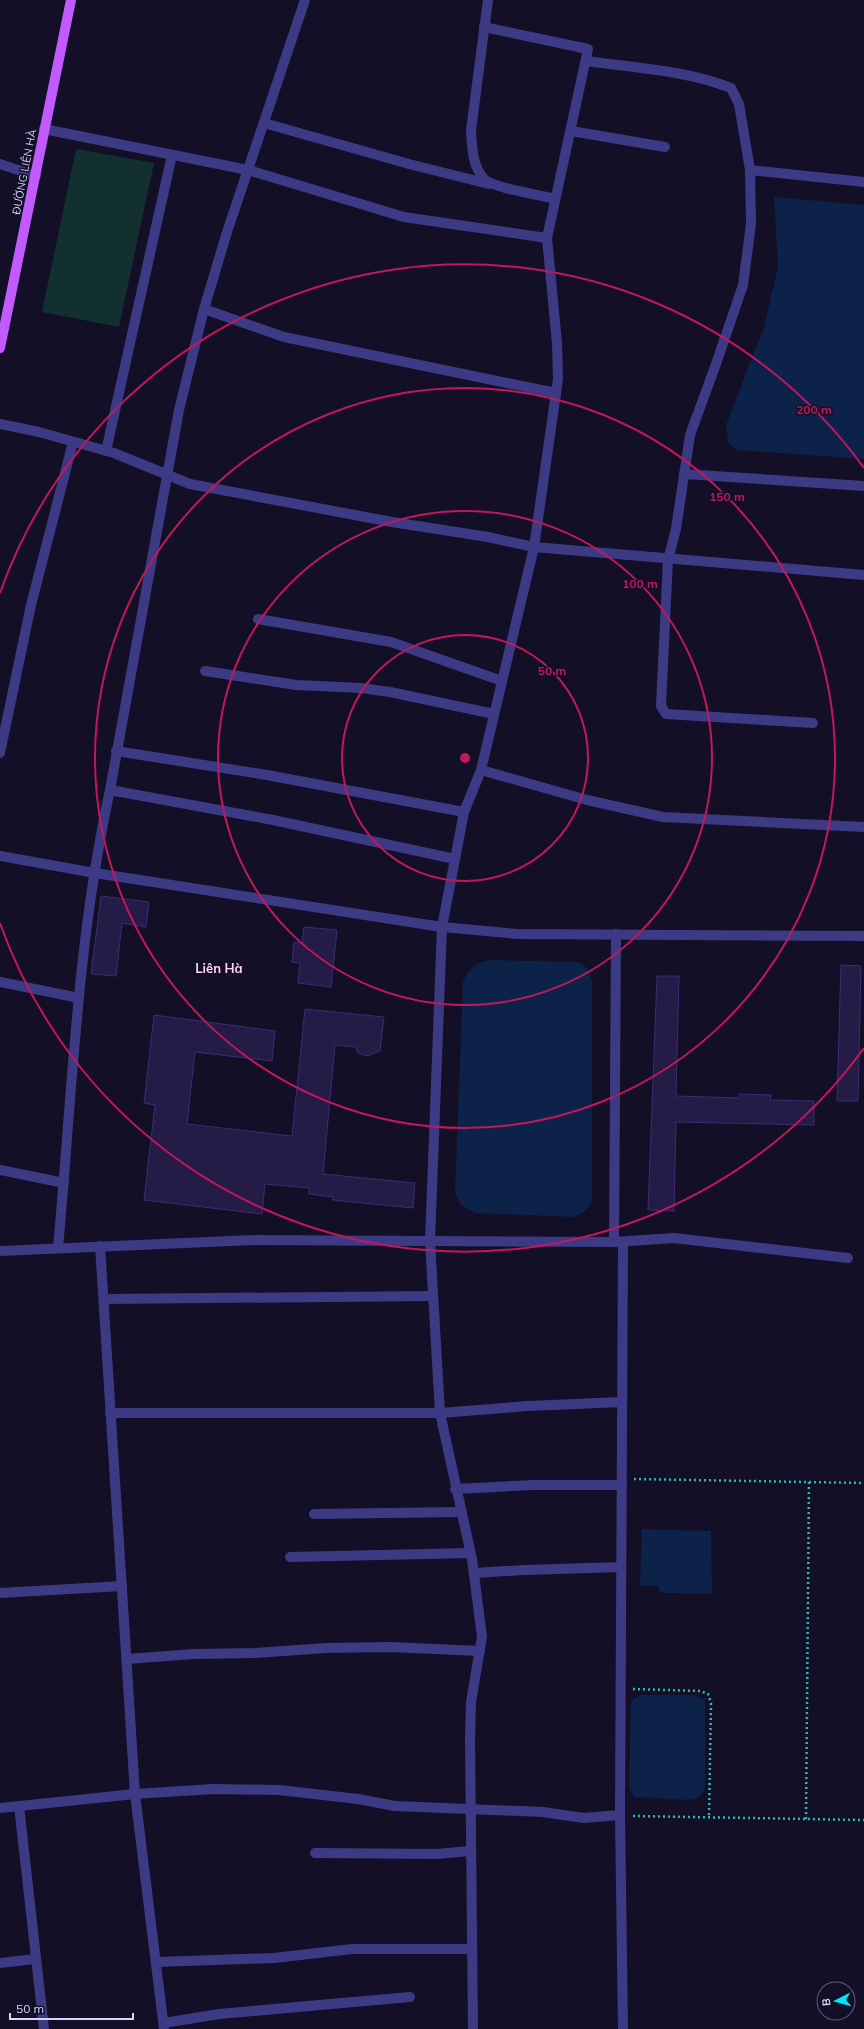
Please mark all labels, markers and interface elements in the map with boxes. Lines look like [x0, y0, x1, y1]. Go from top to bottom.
street label: ĐƯỜNG LIÊN HÀ [9, 128, 39, 216]
text: 200 m [796, 402, 832, 417]
text: 150 m [709, 489, 745, 504]
text: 100 m [622, 576, 658, 591]
text: 50 m [538, 663, 566, 678]
centre of rings [458, 751, 472, 765]
district label: Liên Hà [195, 960, 243, 976]
north arrow [816, 1981, 856, 2021]
scale bar [10, 1995, 133, 2021]
text: B [819, 1997, 833, 2007]
text: 50 m [16, 2001, 44, 2016]

